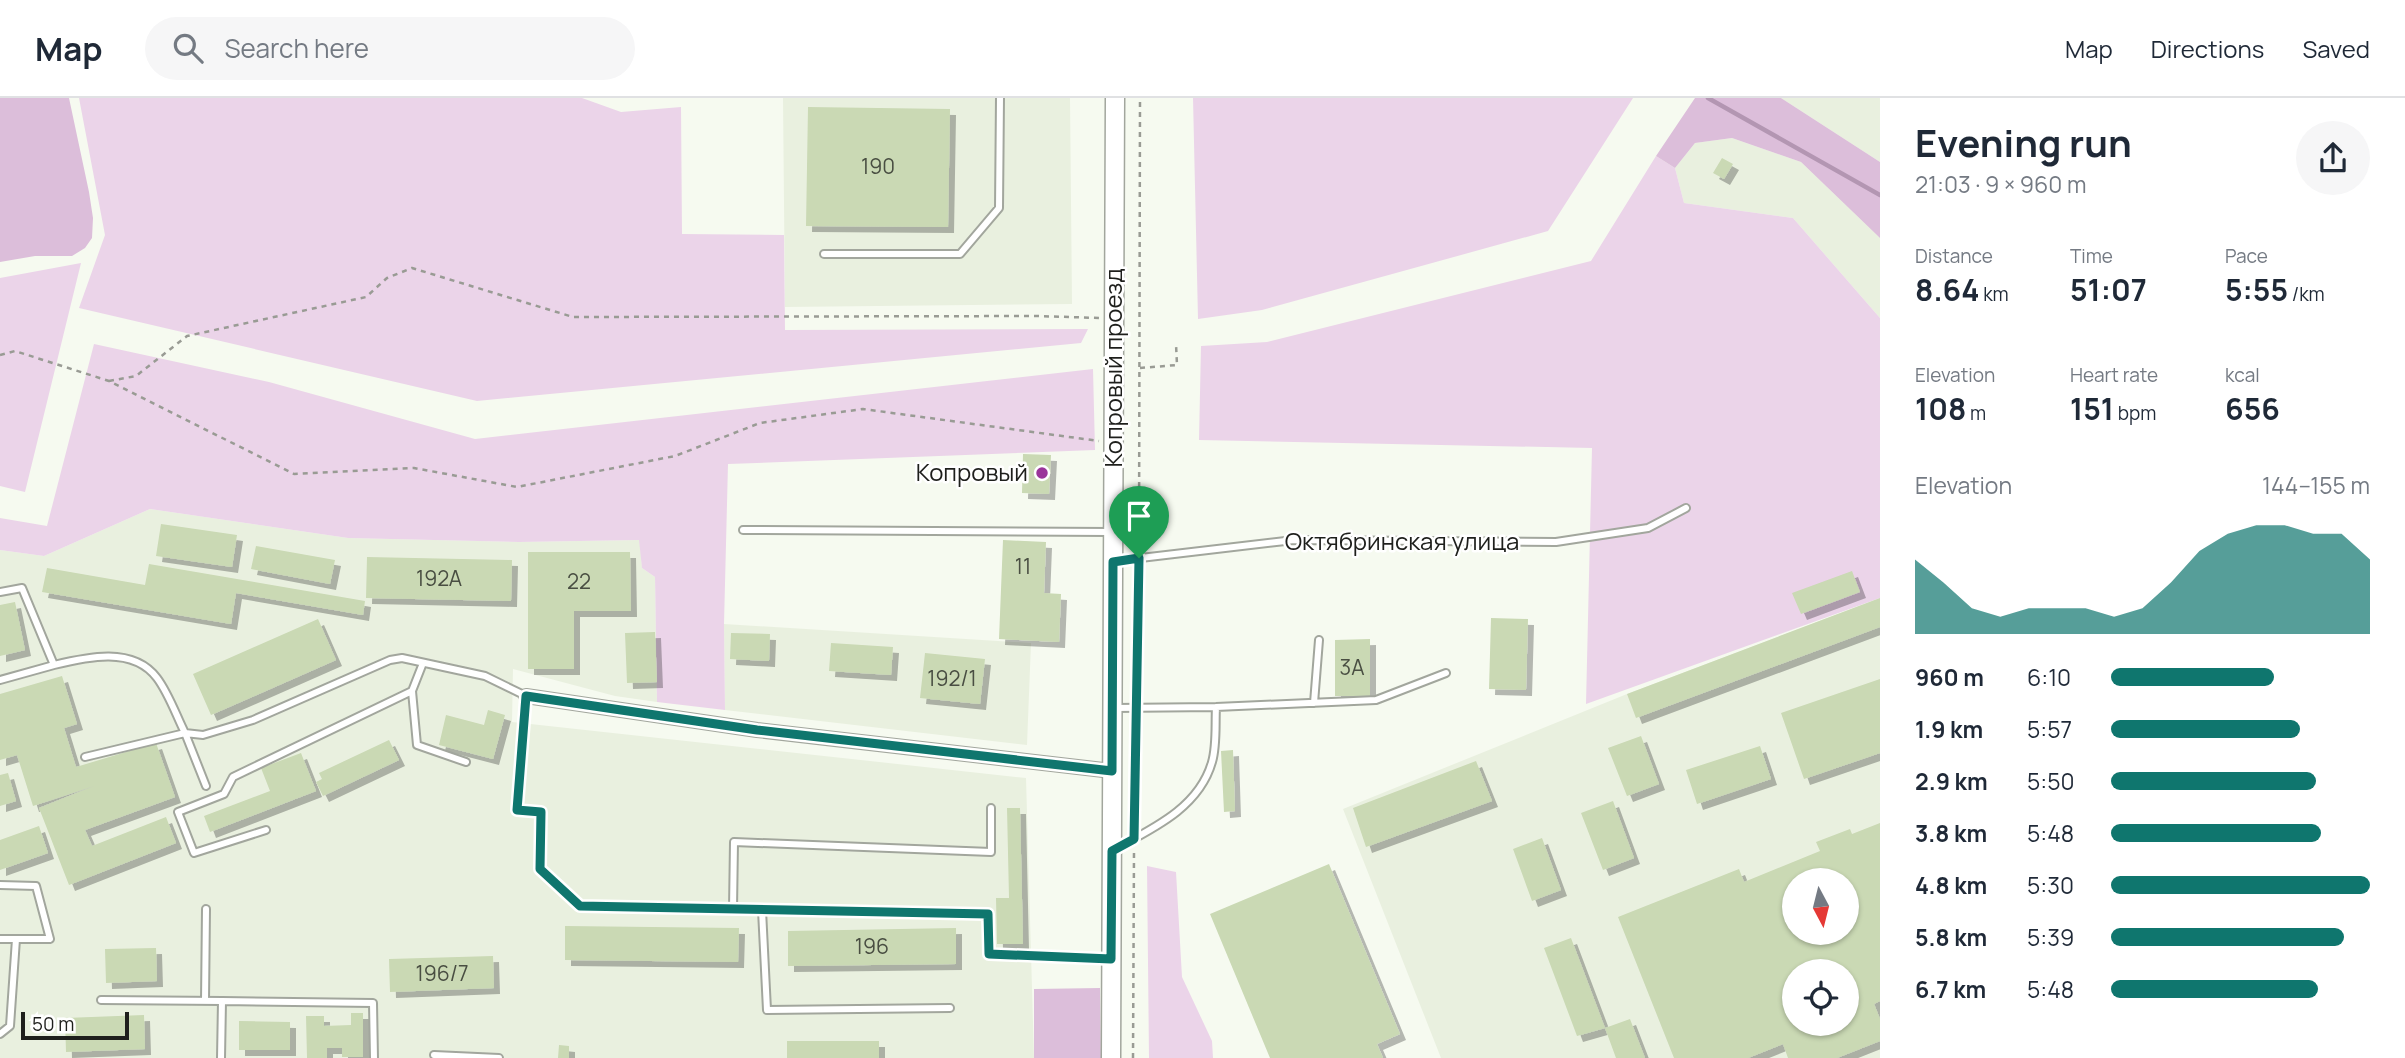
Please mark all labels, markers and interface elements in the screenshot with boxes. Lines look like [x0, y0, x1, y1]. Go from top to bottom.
search box [145, 17, 635, 80]
text: Map [35, 26, 103, 71]
icon: search [169, 29, 207, 67]
text: Search here [225, 30, 369, 66]
text: Map [2065, 32, 2113, 65]
text: Directions [2151, 32, 2264, 65]
text: Saved [2302, 32, 2370, 65]
text: Evening run [1915, 116, 2132, 168]
button: share [2296, 121, 2370, 195]
house number: 190 [861, 152, 895, 180]
text: 21:03 · 9 × 960 m [1915, 168, 2086, 200]
text: Distance [1915, 243, 1993, 269]
text: Time [2070, 243, 2113, 269]
text: Pace [2225, 243, 2268, 269]
street label: Копровый проезд [1096, 268, 1129, 468]
text: 8.64 [1915, 269, 1979, 310]
text: 51:07 [2070, 269, 2147, 310]
text: 5:55 [2225, 269, 2288, 310]
text: km [1979, 281, 2009, 307]
text: /km [2288, 281, 2325, 307]
text: Elevation [1915, 362, 1995, 388]
text: Heart rate [2070, 362, 2158, 388]
text: kcal [2225, 362, 2260, 388]
text: 108 [1915, 388, 1966, 429]
text: 151 [2070, 388, 2114, 429]
text: 656 [2225, 388, 2280, 429]
text: m [1966, 400, 1986, 426]
text: bpm [2114, 400, 2156, 426]
place label: Копровый [916, 455, 1028, 488]
marker: Копровый [1034, 465, 1050, 481]
text: Elevation [1915, 469, 2012, 501]
text: 144–155 m [2262, 469, 2370, 501]
pin [1109, 486, 1169, 558]
icon: arrive [1120, 497, 1158, 535]
street label: Октябринская улица [1285, 524, 1519, 557]
house number: 11 [1015, 552, 1031, 580]
house number: 192А [416, 564, 462, 592]
house number: 22 [567, 567, 591, 595]
house number: 3А [1340, 653, 1364, 681]
text: 960 m [1915, 661, 1984, 693]
text: 6:10 [2027, 661, 2071, 693]
house number: 192/1 [927, 664, 977, 692]
text: 1.9 km [1915, 713, 1983, 745]
text: 5:57 [2027, 713, 2072, 745]
text: 2.9 km [1915, 765, 1988, 797]
text: 5:50 [2027, 765, 2074, 797]
text: 3.8 km [1915, 817, 1987, 849]
text: 5:48 [2027, 817, 2074, 849]
north arrow [1782, 868, 1858, 945]
map controls [1782, 868, 1859, 1036]
text: 4.8 km [1915, 869, 1987, 901]
text: 5:30 [2027, 869, 2074, 901]
text: 5.8 km [1915, 921, 1987, 953]
text: 5:39 [2027, 921, 2074, 953]
house number: 196 [855, 932, 889, 960]
house number: 196/7 [416, 959, 468, 987]
button: locate [1782, 959, 1859, 1036]
text: 6.7 km [1915, 973, 1986, 1005]
text: 5:48 [2027, 973, 2074, 1005]
scale bar [21, 1009, 130, 1041]
text: 50 m [32, 1011, 74, 1037]

